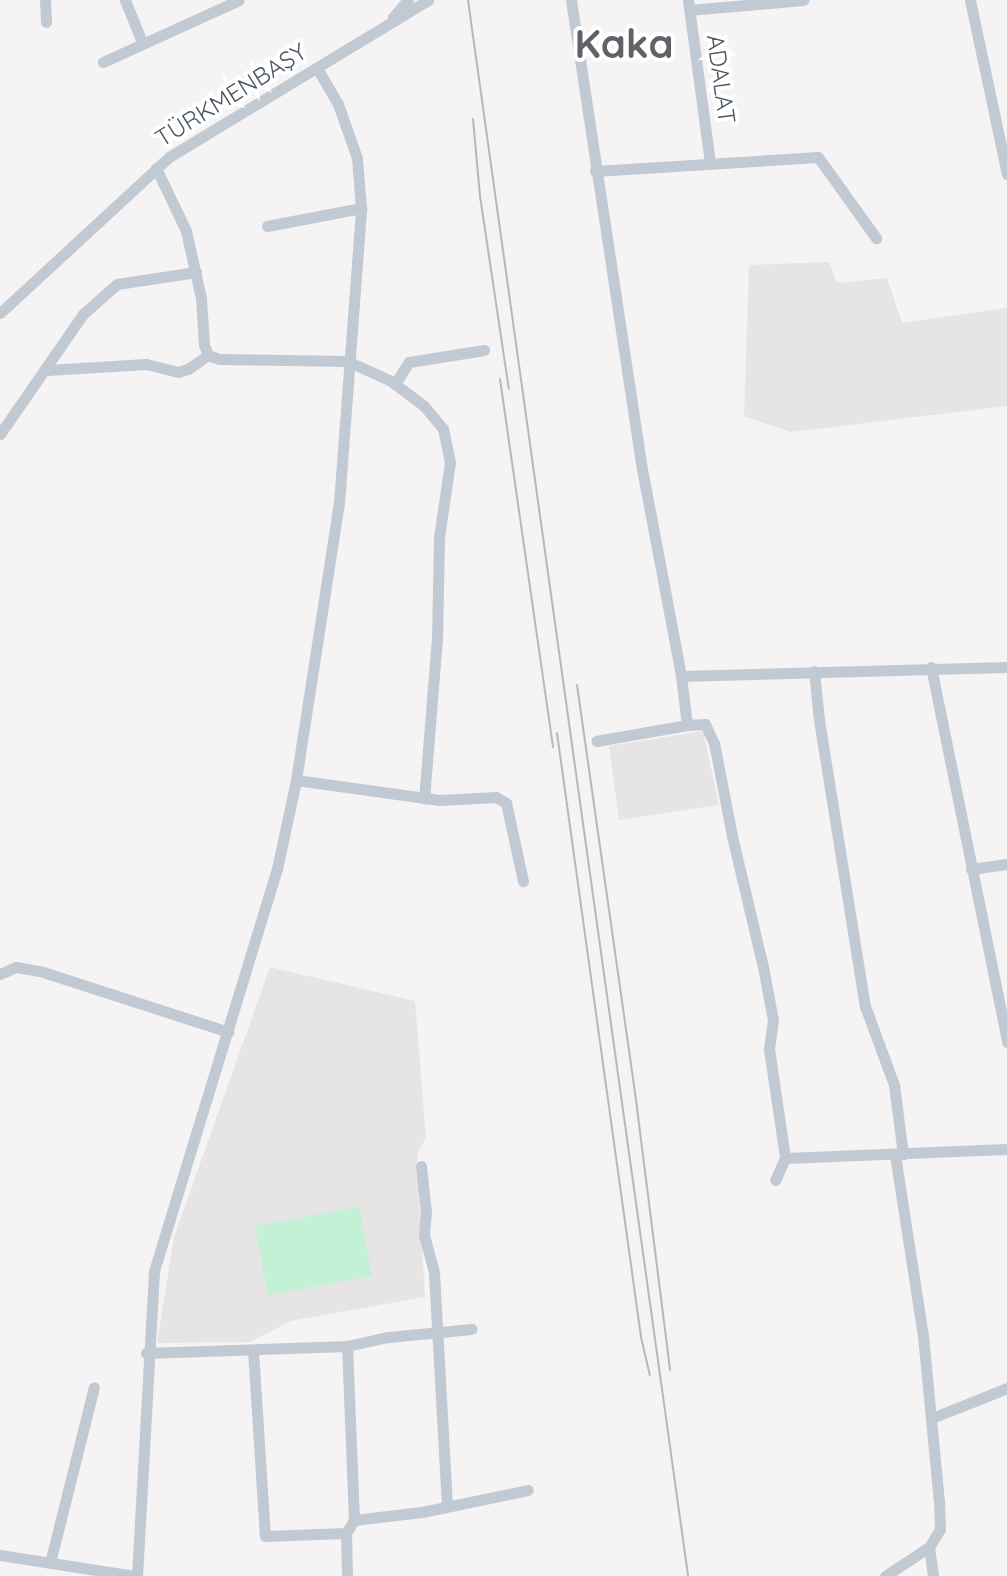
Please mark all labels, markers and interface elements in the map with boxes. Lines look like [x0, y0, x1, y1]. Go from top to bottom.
district label: Kaka [574, 19, 674, 67]
street label: ADALAT [700, 33, 742, 125]
street label: TÜRKMENBAŞY [150, 37, 312, 153]

